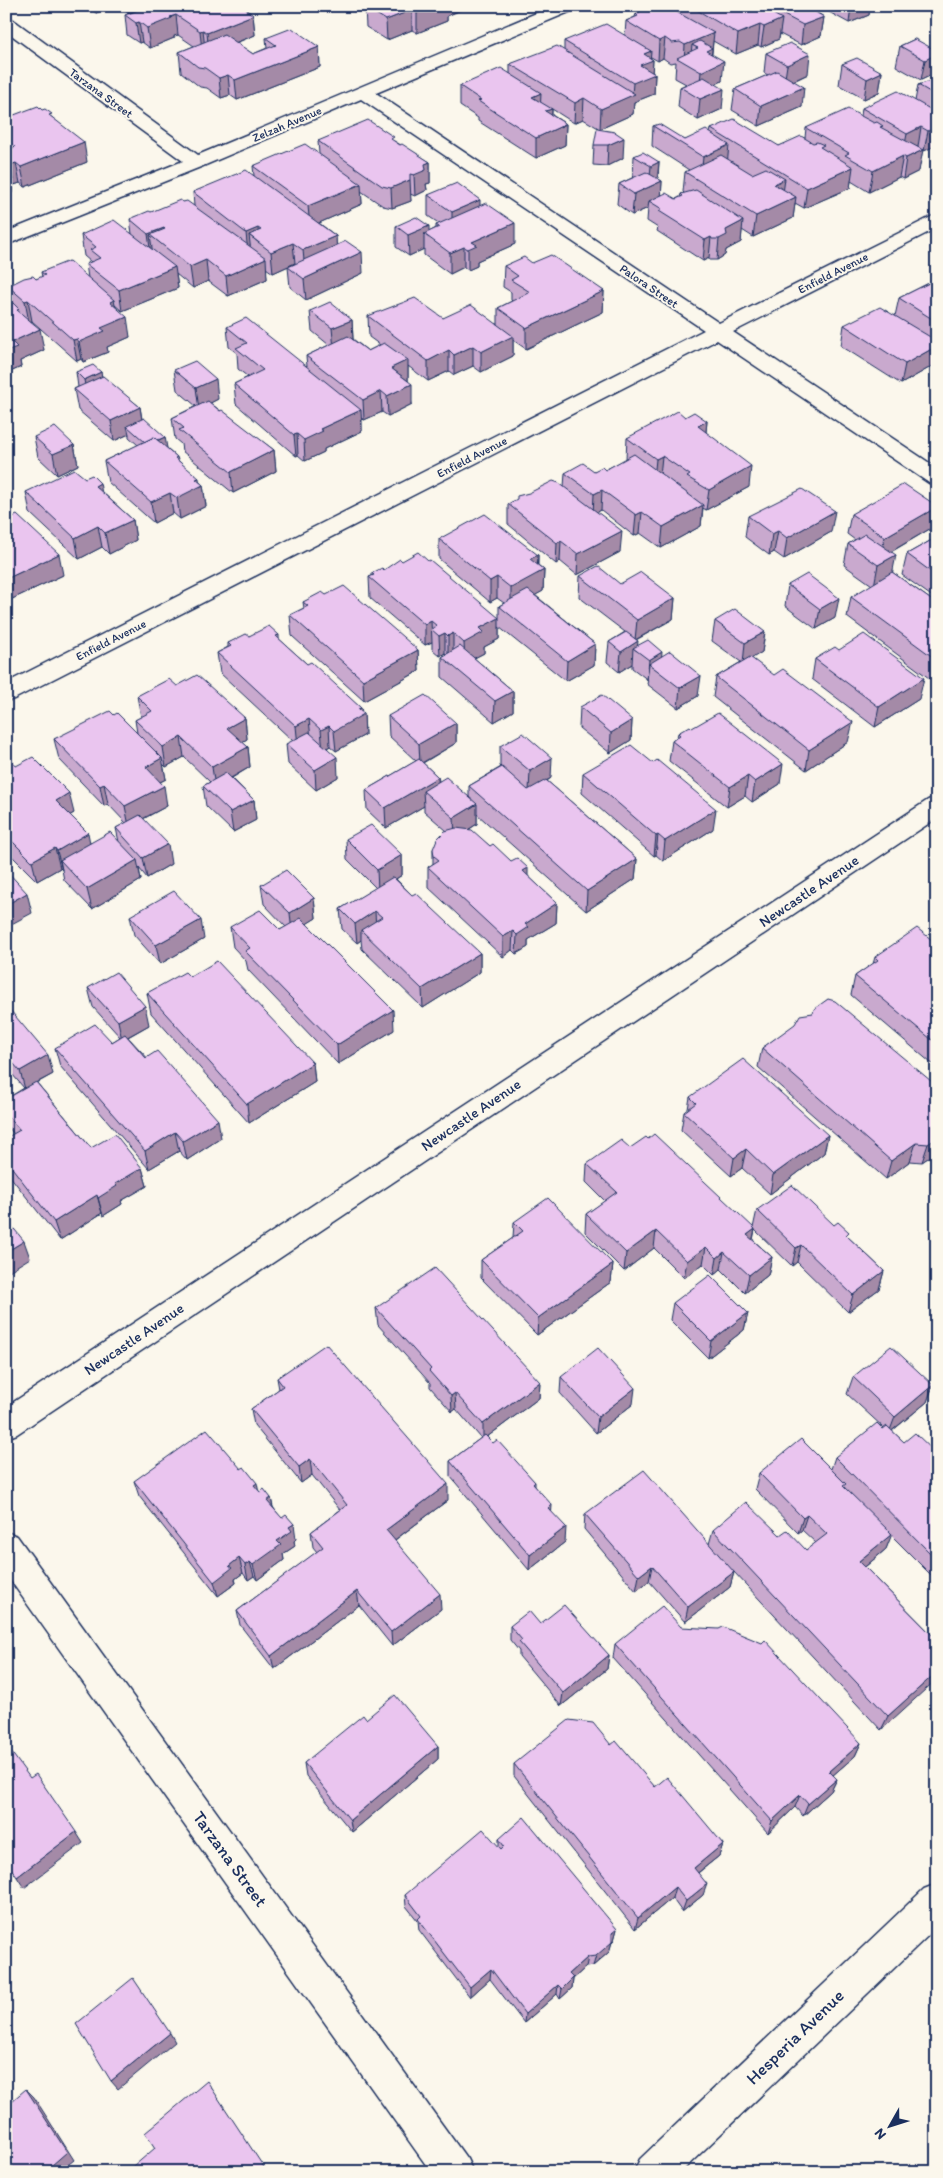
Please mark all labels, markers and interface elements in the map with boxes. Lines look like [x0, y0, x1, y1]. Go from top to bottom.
street label: Tarzana Street [66, 65, 136, 121]
street label: Zelzah Avenue [250, 103, 324, 145]
street label: Enfield Avenue [796, 249, 871, 297]
street label: Palora Street [617, 261, 681, 311]
street label: Enfield Avenue [435, 433, 510, 481]
street label: Enfield Avenue [74, 616, 149, 664]
street label: Newcastle Avenue [756, 851, 862, 931]
street label: Newcastle Avenue [418, 1075, 524, 1155]
street label: Newcastle Avenue [81, 1299, 187, 1379]
street label: Tarzana Street [188, 1807, 272, 1911]
street label: Hesperia Avenue [741, 1985, 849, 2089]
north arrow [866, 2100, 916, 2150]
text: N [871, 2125, 890, 2143]

